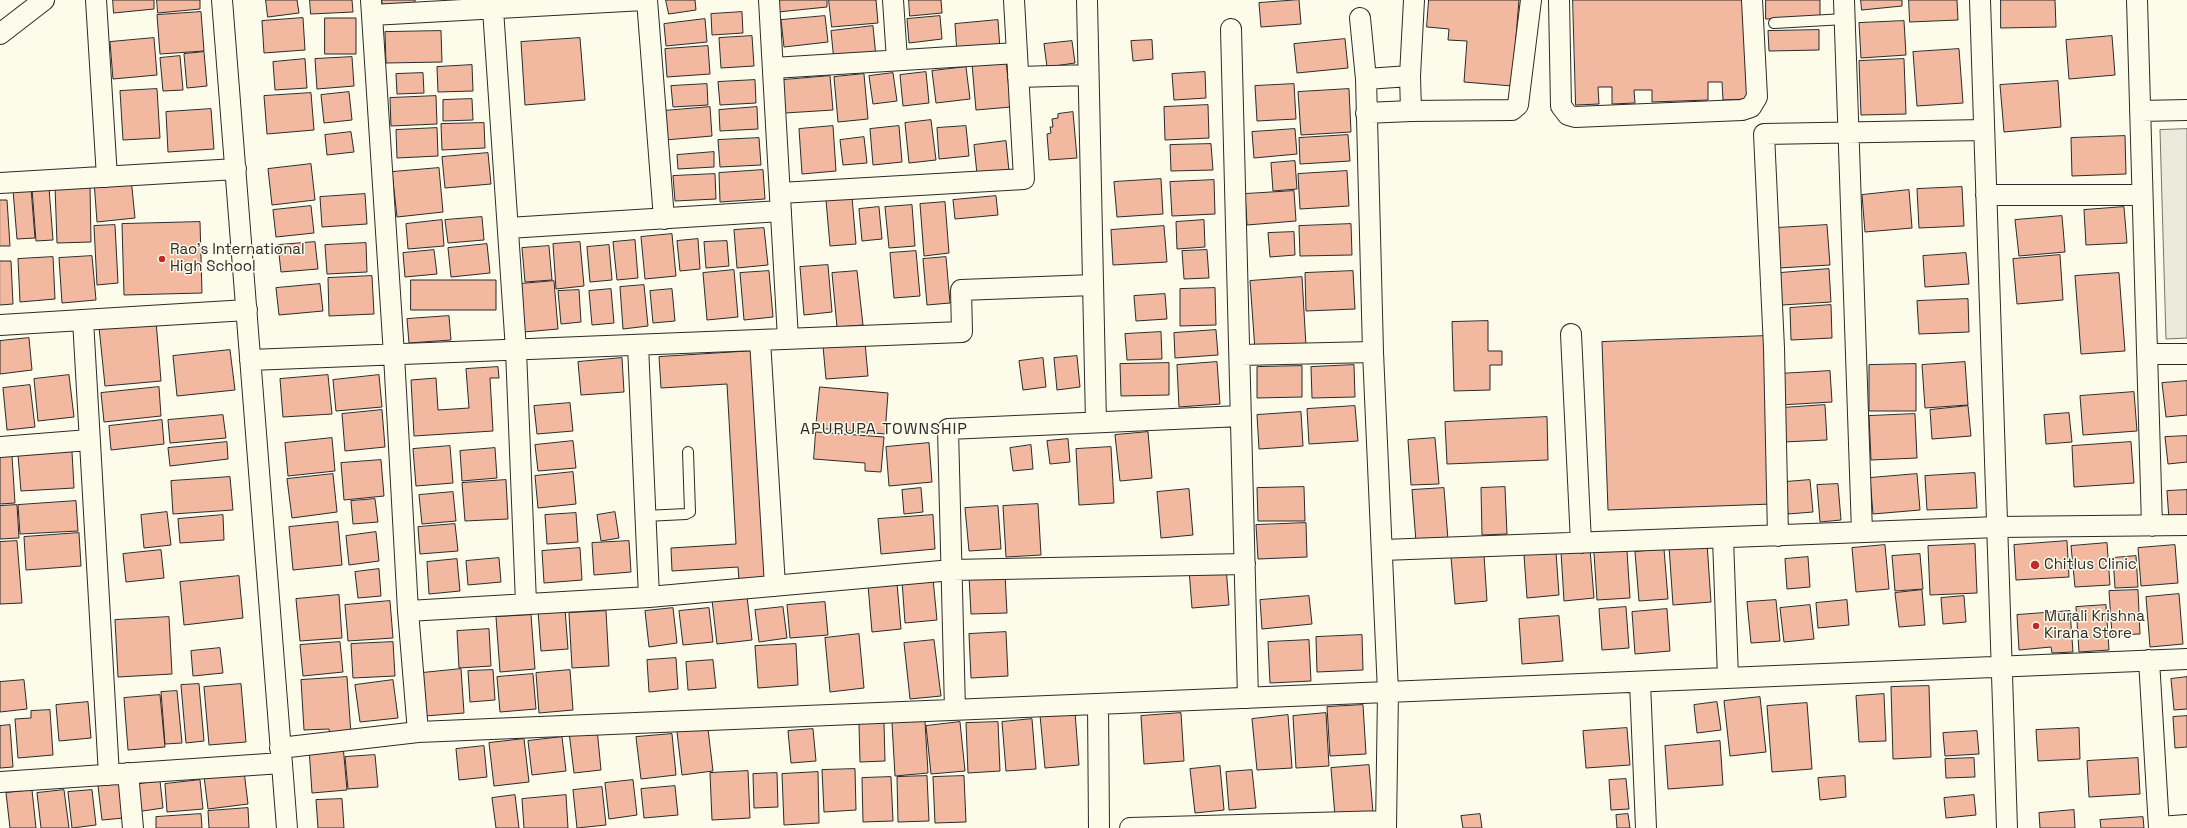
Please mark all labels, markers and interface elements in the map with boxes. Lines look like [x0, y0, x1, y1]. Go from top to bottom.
place label: Rao's International High School [170, 241, 305, 276]
marker: Rao's International High School [157, 254, 167, 264]
district label: APURUPA TOWNSHIP [800, 420, 968, 440]
place label: Chitlus Clinic [2044, 556, 2137, 574]
marker: Chitlus Clinic [2029, 559, 2041, 571]
place label: Murali Krishna Kirana Store [2044, 608, 2145, 643]
marker: Murali Krishna Kirana Store [2031, 621, 2041, 631]

